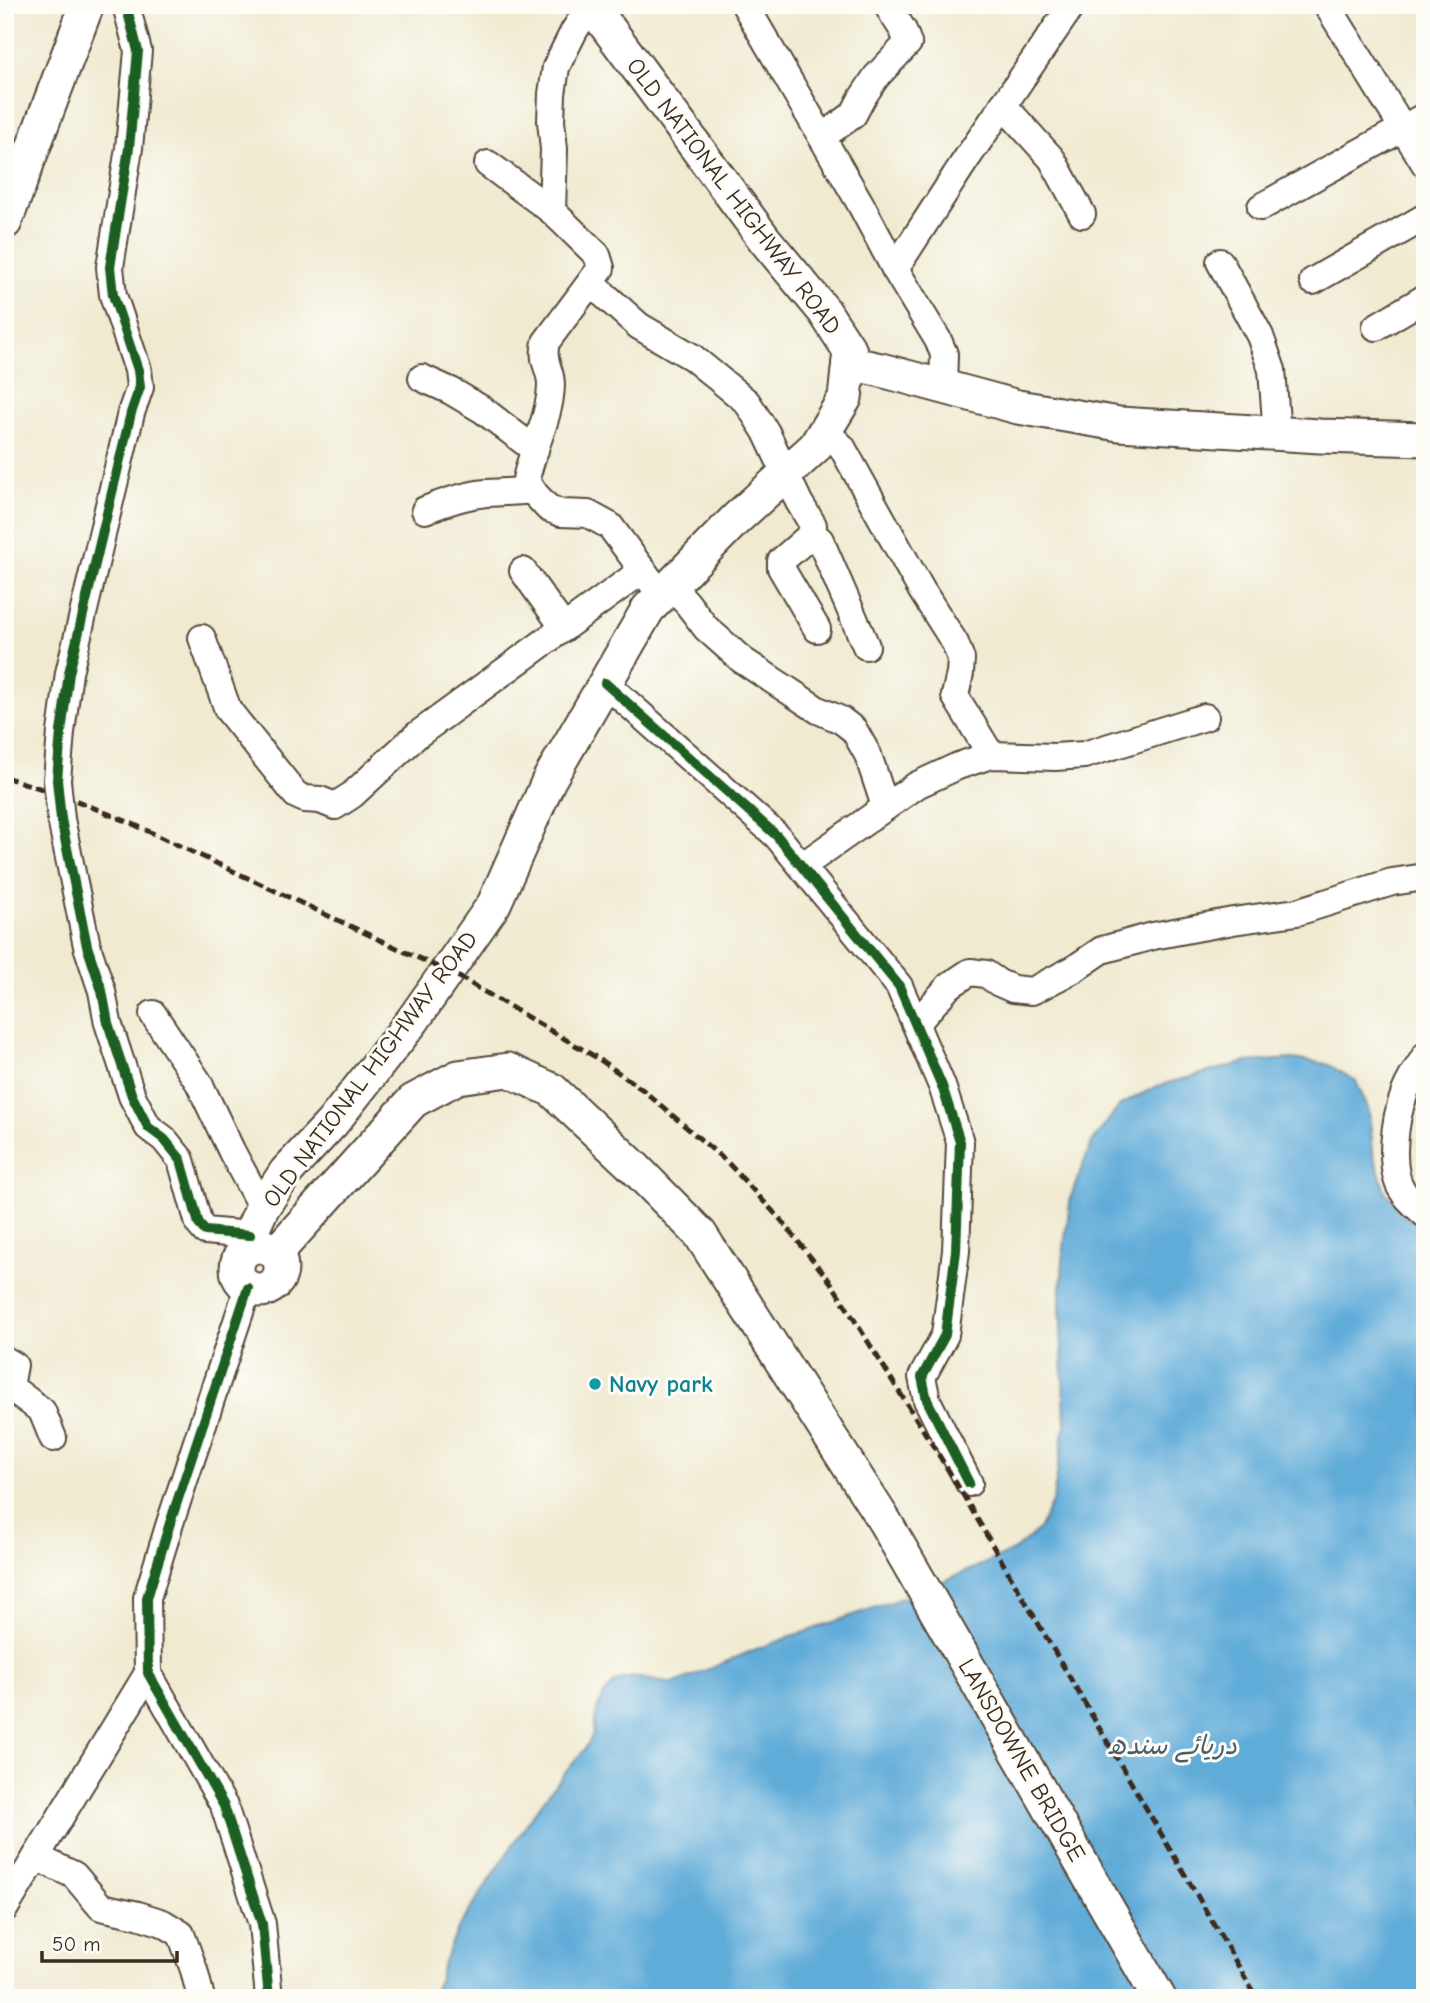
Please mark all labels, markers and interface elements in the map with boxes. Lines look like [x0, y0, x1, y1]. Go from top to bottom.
street label: OLD NATIONAL HIGHWAY ROAD [621, 52, 847, 340]
street label: OLD NATIONAL HIGHWAY ROAD [257, 925, 483, 1213]
place label: Navy park [609, 1370, 713, 1398]
marker: Navy park [587, 1376, 603, 1392]
street label: LANSDOWNE BRIDGE [953, 1654, 1091, 1866]
water label: دریائے سندھ [1107, 1731, 1237, 1763]
scale bar [42, 1919, 177, 1963]
text: 50 m [52, 1932, 101, 1956]

